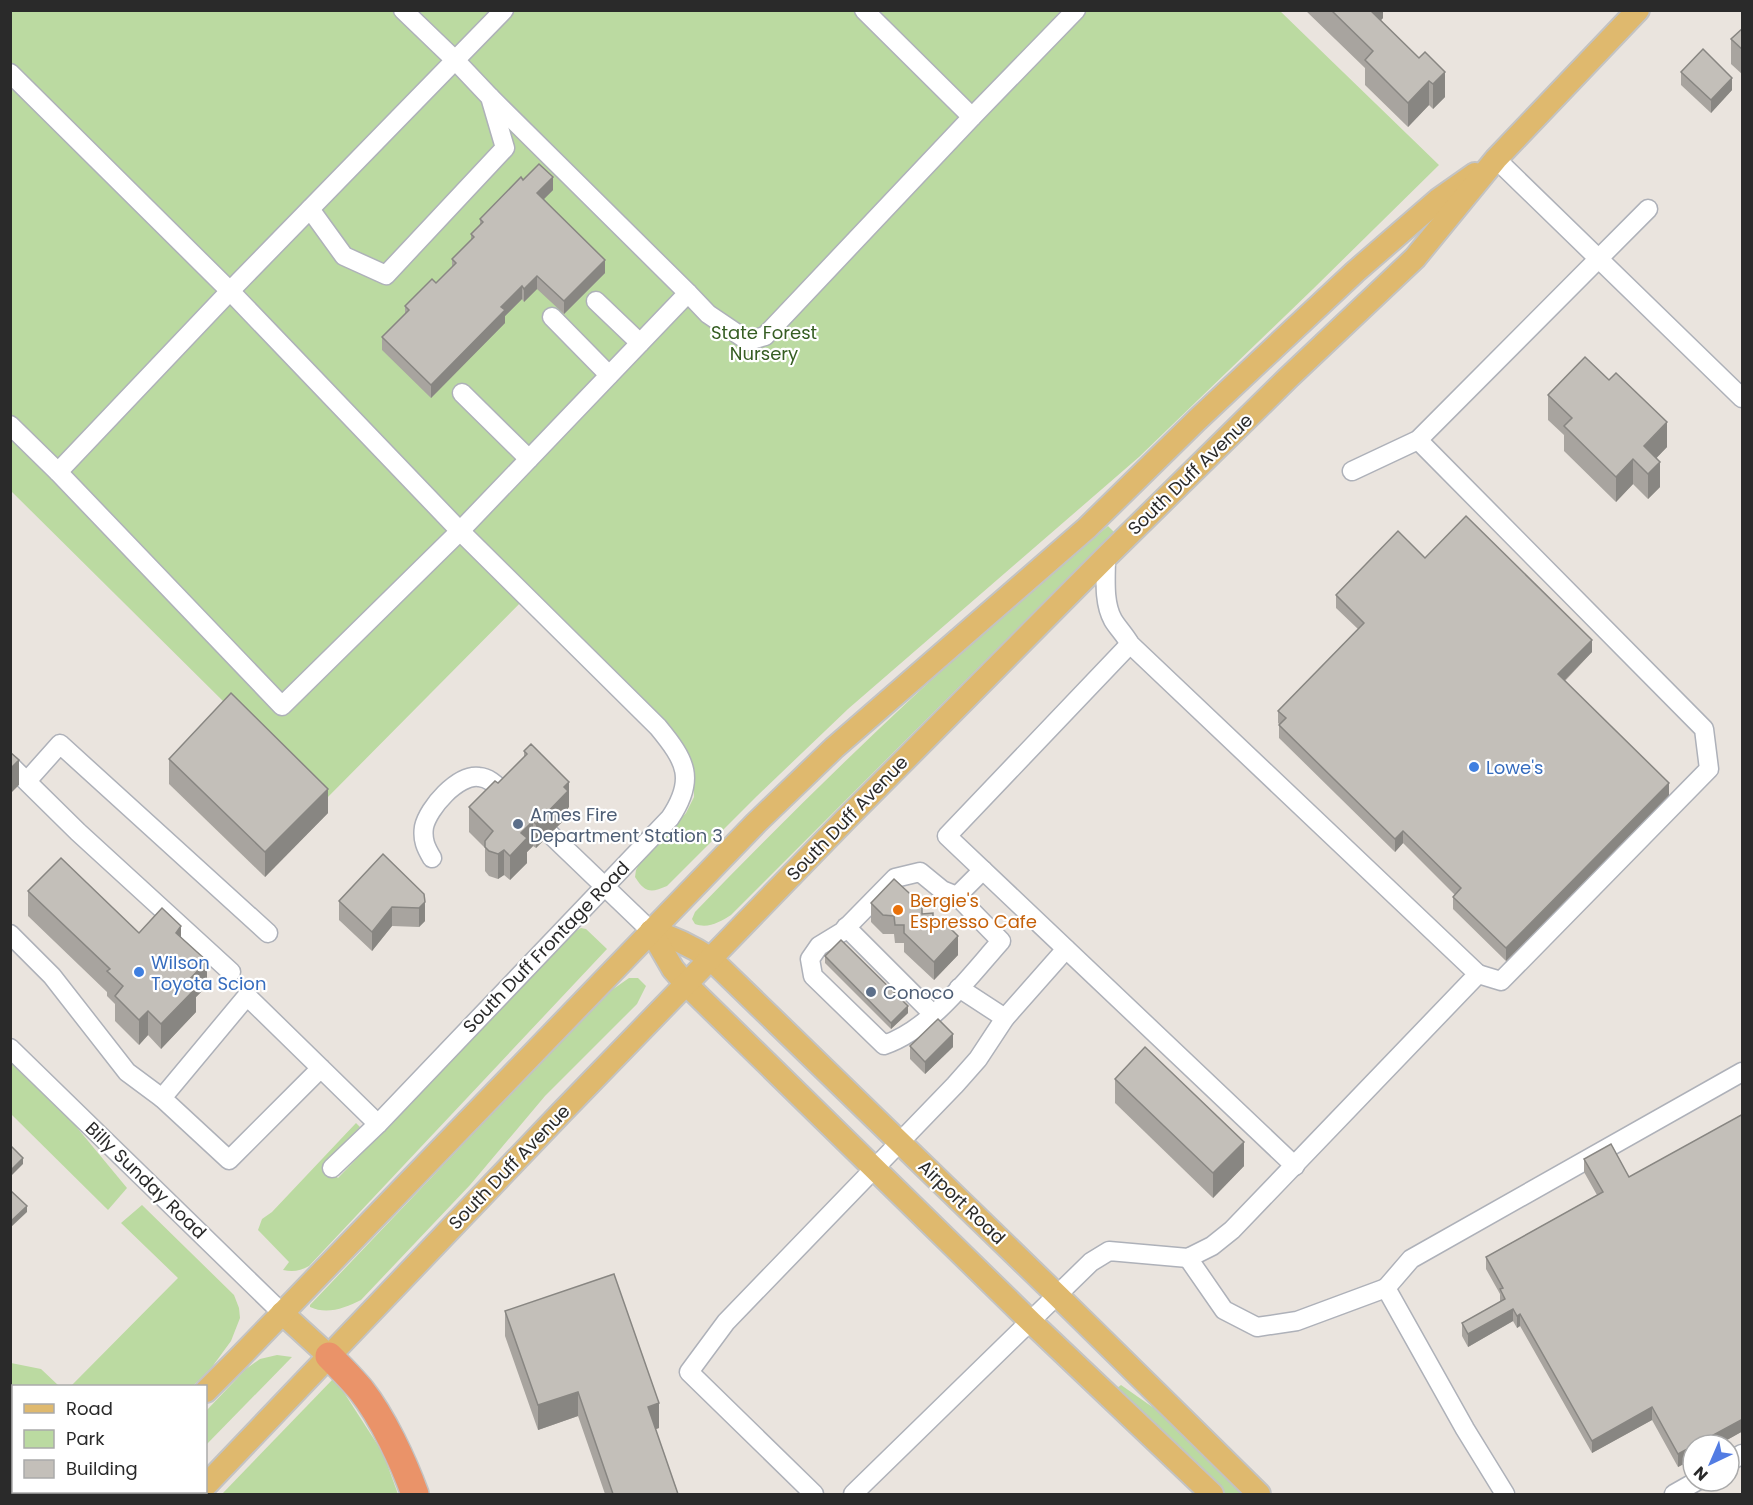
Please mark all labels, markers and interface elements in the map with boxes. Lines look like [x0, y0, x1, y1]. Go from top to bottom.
park label: State Forest Nursery [711, 320, 817, 366]
street label: South Duff Avenue [1122, 408, 1258, 540]
street label: South Duff Avenue [781, 750, 913, 886]
place label: Lowe's [1486, 755, 1543, 780]
marker: Lowe's [1467, 760, 1481, 774]
place label: Ames Fire Department Station 3 [530, 802, 723, 848]
marker: Ames Fire Department Station 3 [511, 817, 525, 831]
street label: South Duff Frontage Road [457, 856, 635, 1038]
place label: Bergie's Espresso Cafe [910, 888, 1037, 934]
marker: Bergie's Espresso Cafe [891, 903, 905, 917]
place label: Wilson Toyota Scion [151, 950, 266, 996]
marker: Wilson Toyota Scion [132, 965, 146, 979]
place label: Conoco [883, 980, 954, 1005]
marker: Conoco [864, 985, 878, 999]
street label: South Duff Avenue [443, 1099, 575, 1235]
street label: Billy Sunday Road [80, 1116, 212, 1244]
street label: Airport Road [913, 1154, 1011, 1250]
legend [12, 1385, 207, 1493]
text: Road [66, 1396, 113, 1421]
text: Park [66, 1426, 105, 1451]
north arrow [1681, 1433, 1741, 1493]
text: Building [66, 1456, 138, 1481]
text: N [1689, 1461, 1713, 1486]

